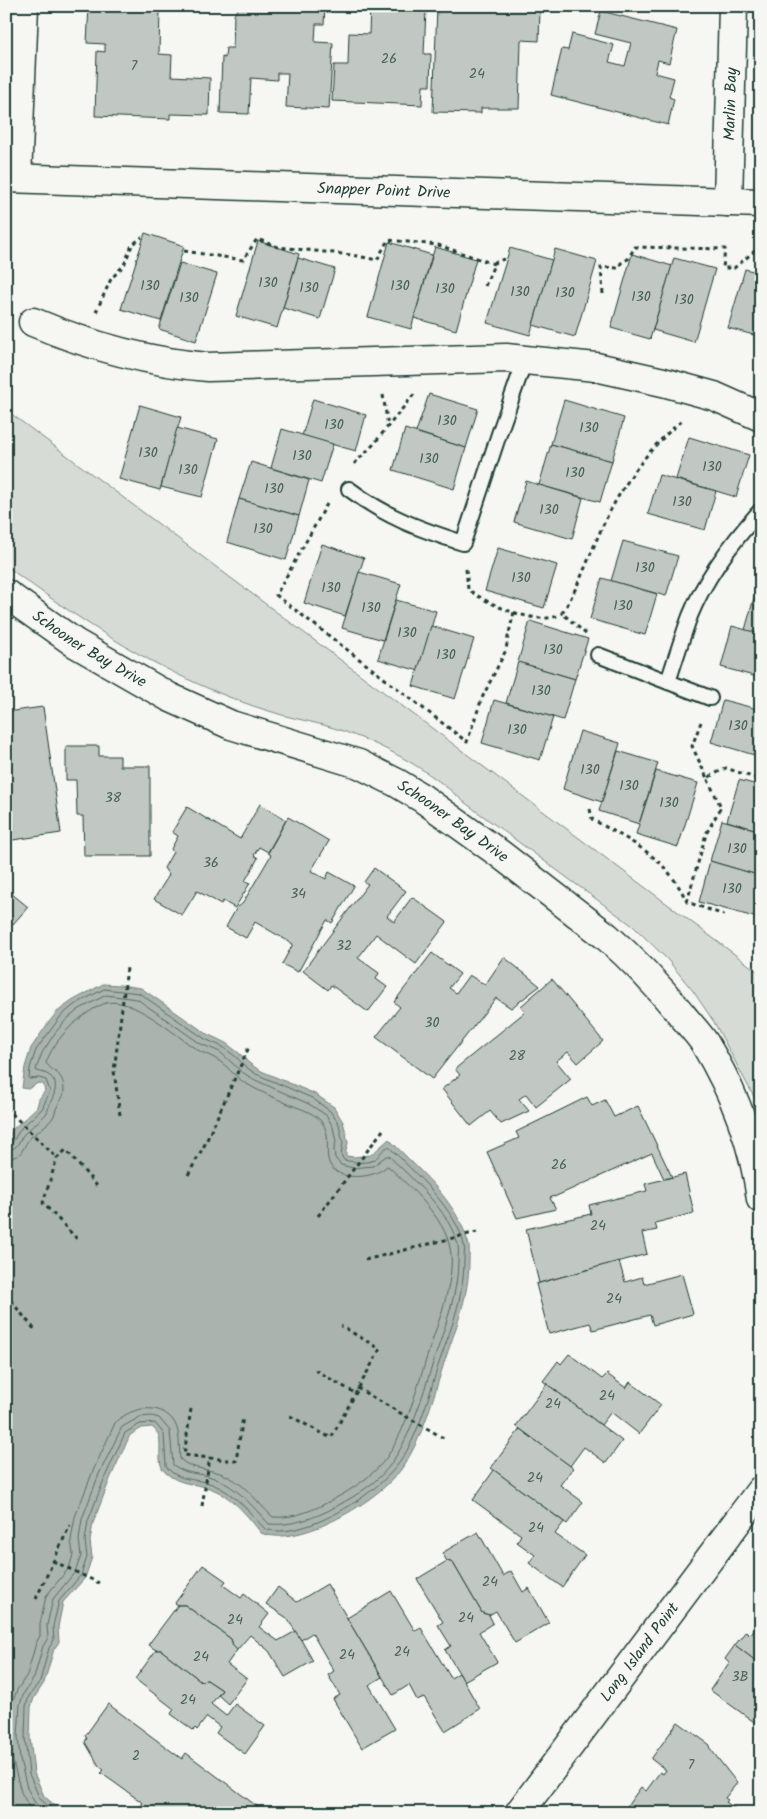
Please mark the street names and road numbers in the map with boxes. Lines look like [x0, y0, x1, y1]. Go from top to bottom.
street label: Marlin Bay [717, 67, 744, 141]
street label: Snapper Point Drive [317, 176, 451, 205]
street label: Schooner Bay Drive [27, 604, 151, 694]
street label: Schooner Bay Drive [392, 773, 514, 869]
street label: Long Island Point [594, 1596, 686, 1707]

